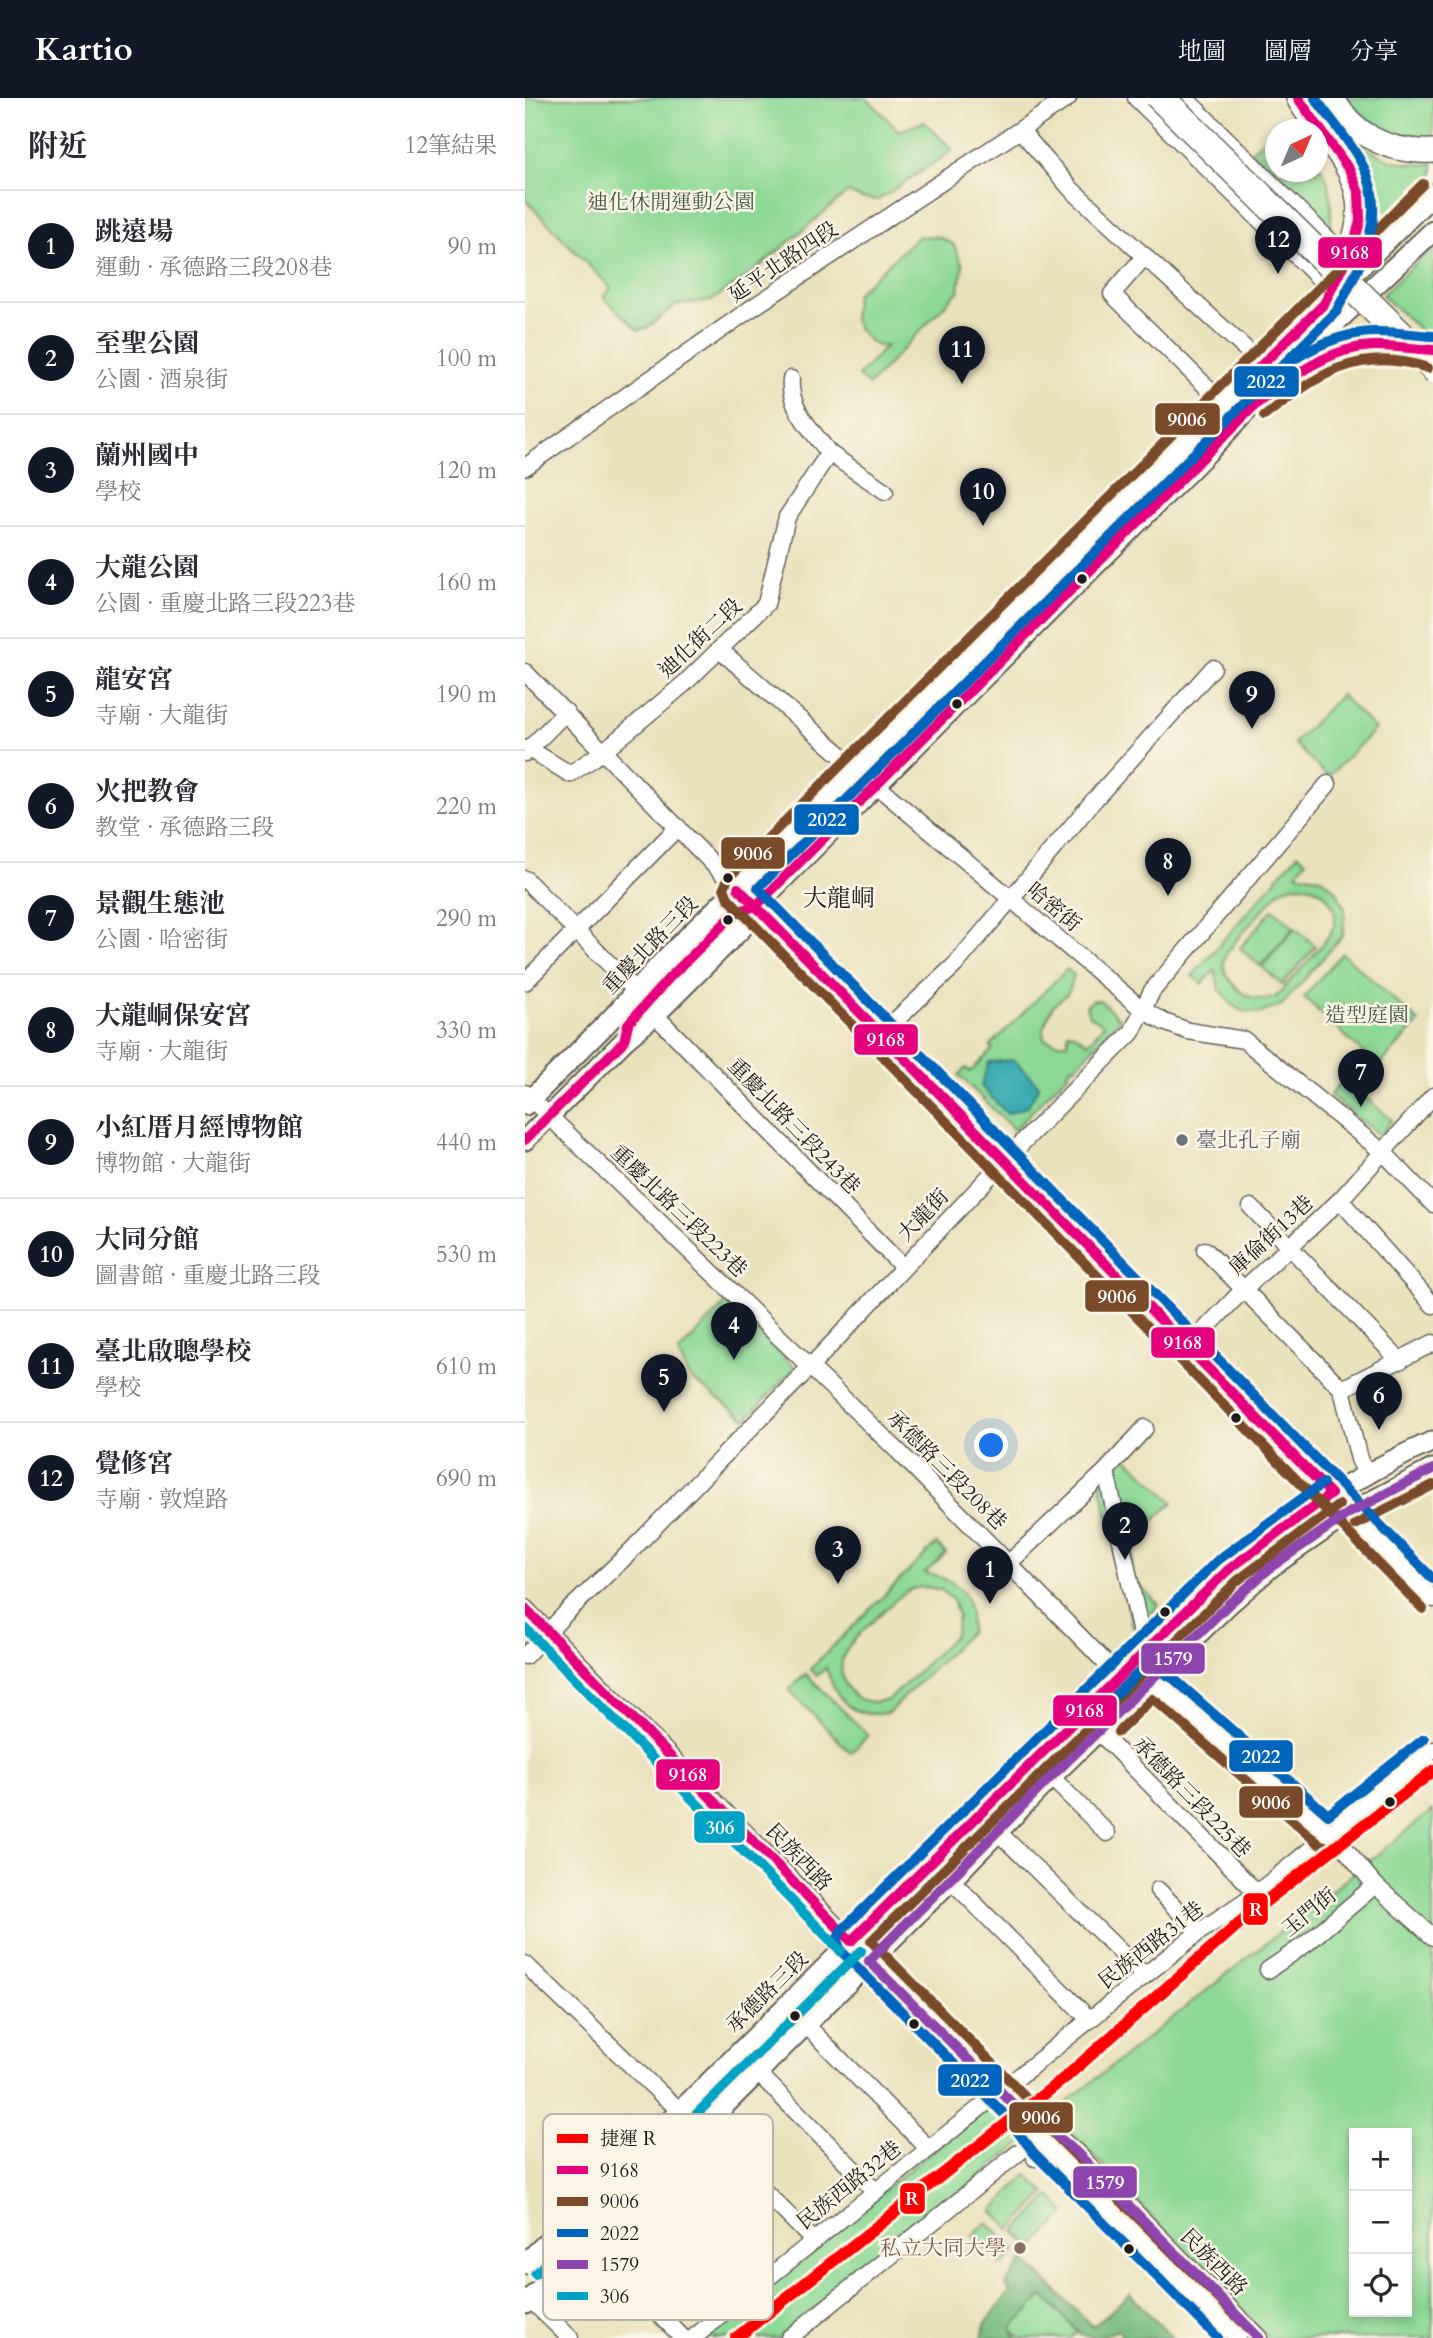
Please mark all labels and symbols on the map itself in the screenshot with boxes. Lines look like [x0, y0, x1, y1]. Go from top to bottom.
north arrow [1265, 119, 1328, 182]
park label: 迪化休閒運動公園 [587, 188, 755, 217]
street label: 延平北路四段 [723, 215, 844, 310]
pin: 12 [1255, 216, 1301, 274]
line badge: 9168 [1317, 236, 1383, 269]
text: 9168 [1331, 240, 1369, 266]
pin: 11 [939, 326, 985, 384]
line badge: 2022 [1233, 365, 1300, 398]
text: 2022 [1247, 369, 1286, 395]
line badge: 9006 [1154, 402, 1221, 436]
text: 9006 [1168, 407, 1207, 433]
pin: 10 [960, 468, 1006, 526]
unlabelled marker [1075, 572, 1089, 586]
street label: 迪化街二段 [652, 592, 749, 685]
pin: 9 [1229, 671, 1275, 729]
unlabelled marker [950, 697, 964, 711]
line badge: 2022 [793, 803, 860, 836]
text: 2022 [808, 807, 847, 833]
line badge: 9006 [720, 836, 786, 870]
pin: 8 [1145, 838, 1191, 896]
text: 9006 [734, 841, 773, 867]
unlabelled marker [721, 871, 735, 885]
street label: 哈密街 [1020, 876, 1087, 939]
district label: 大龍峒 [803, 882, 875, 915]
street label: 重慶北路三段 [596, 890, 705, 1001]
unlabelled marker [721, 913, 735, 927]
park label: 造型庭園 [1325, 1001, 1409, 1030]
line badge: 9168 [853, 1023, 919, 1056]
text: 9168 [867, 1027, 905, 1053]
pin: 7 [1338, 1049, 1384, 1107]
street label: 重慶北路三段243巷 [721, 1052, 866, 1201]
place label: 臺北孔子廟 [1196, 1126, 1301, 1155]
marker: 臺北孔子廟 [1174, 1132, 1190, 1148]
street label: 重慶北路三段223巷 [604, 1139, 753, 1284]
street label: 大龍街 [891, 1183, 956, 1248]
street label: 庫倫街13巷 [1223, 1189, 1320, 1282]
line badge: 9006 [1084, 1279, 1150, 1313]
text: 9006 [1098, 1284, 1137, 1310]
pin: 4 [711, 1302, 757, 1360]
line badge: 9168 [1150, 1326, 1216, 1359]
text: 9168 [1164, 1330, 1202, 1356]
pin: 5 [641, 1354, 687, 1412]
pin: 6 [1356, 1372, 1402, 1430]
street label: 承德路三段208巷 [880, 1404, 1013, 1537]
unlabelled marker [1229, 1411, 1243, 1425]
your location [974, 1428, 1008, 1462]
pin: 2 [1102, 1502, 1148, 1560]
pin: 3 [815, 1526, 861, 1584]
pin: 1 [967, 1546, 1013, 1604]
unlabelled marker [1158, 1605, 1172, 1619]
line badge: 1579 [1140, 1642, 1206, 1675]
text: 1579 [1154, 1646, 1193, 1672]
line badge: 9168 [1052, 1694, 1118, 1727]
text: 9168 [1066, 1698, 1104, 1724]
street label: 承德路三段225巷 [1126, 1730, 1257, 1864]
line badge: 2022 [1228, 1739, 1294, 1773]
text: 2022 [1242, 1744, 1281, 1770]
line badge: 9168 [655, 1758, 721, 1791]
text: 9168 [669, 1762, 707, 1788]
line badge: 9006 [1238, 1785, 1304, 1819]
text: 9006 [1252, 1790, 1291, 1816]
unlabelled marker [1383, 1795, 1397, 1809]
line badge: 306 [693, 1810, 746, 1844]
text: 306 [705, 1815, 735, 1841]
street label: 民族西路 [759, 1817, 838, 1898]
street label: 玉門街 [1276, 1881, 1343, 1943]
line badge: R [1242, 1892, 1269, 1926]
street label: 民族西路31巷 [1093, 1895, 1210, 1996]
text: R [1249, 1897, 1263, 1923]
street label: 承德路三段 [720, 1945, 815, 2040]
unlabelled marker [788, 2009, 802, 2023]
unlabelled marker [907, 2017, 921, 2031]
line badge: 2022 [937, 2063, 1003, 2097]
text: 2022 [951, 2068, 990, 2094]
line badge: 9006 [1008, 2101, 1074, 2134]
text: 9006 [1022, 2105, 1061, 2131]
legend [543, 2114, 773, 2320]
text: 捷運 R [600, 2126, 657, 2152]
street label: 民族西路32巷 [791, 2134, 908, 2236]
text: 9168 [600, 2158, 639, 2184]
line badge: 1579 [1072, 2165, 1138, 2199]
text: 1579 [1086, 2170, 1125, 2196]
line badge: R [899, 2182, 926, 2215]
text: R [905, 2186, 919, 2212]
text: 9006 [600, 2189, 639, 2215]
text: 2022 [600, 2221, 639, 2247]
street label: 民族西路 [1174, 2222, 1254, 2302]
place label: 私立大同大學 [880, 2234, 1006, 2263]
marker: 私立大同大學 [1012, 2240, 1028, 2256]
unlabelled marker [1122, 2242, 1136, 2256]
text: 1579 [600, 2252, 639, 2278]
text: 306 [600, 2284, 629, 2310]

